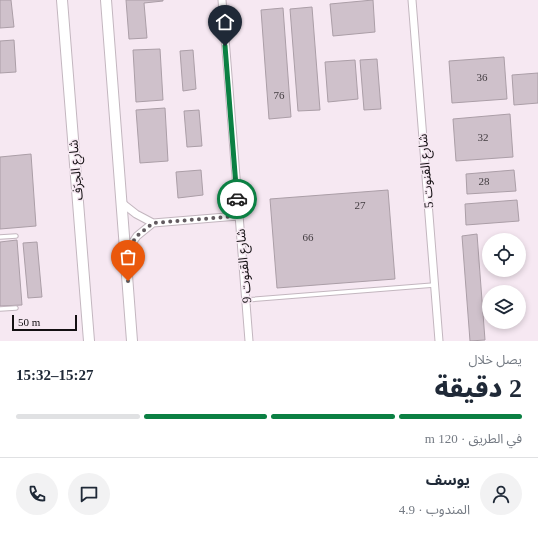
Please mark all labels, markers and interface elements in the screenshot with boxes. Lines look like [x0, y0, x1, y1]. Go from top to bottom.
pin [208, 5, 242, 46]
icon: home [214, 11, 236, 33]
house number: 36 [477, 71, 488, 83]
house number: 76 [274, 89, 285, 101]
house number: 32 [478, 131, 489, 143]
street label: شارع القنوت 5 [415, 133, 439, 209]
street label: شارع الحِرَف [65, 139, 89, 201]
house number: 28 [479, 175, 490, 187]
courier [217, 179, 257, 219]
icon: car [226, 188, 248, 210]
house number: 27 [355, 199, 366, 211]
street label: شارع القنوت 9 [233, 228, 257, 304]
house number: 66 [303, 231, 314, 243]
map controls [482, 233, 526, 329]
button: locate [482, 233, 526, 277]
pin [111, 240, 145, 281]
icon: bag [117, 246, 139, 268]
button: layers [482, 285, 526, 329]
scale bar [12, 313, 77, 332]
text: 50 m [18, 316, 40, 328]
text: يصل خلال [469, 352, 522, 367]
text: 15:27–15:32 [16, 367, 94, 383]
text: 2 دقيقة [435, 374, 522, 403]
text: في الطريق · 120 m [425, 431, 522, 446]
text: يوسف [426, 472, 470, 488]
button: phone [16, 473, 58, 515]
button: chat [68, 473, 110, 515]
button: person [480, 473, 522, 515]
text: المندوب · 4.9 [399, 502, 470, 517]

